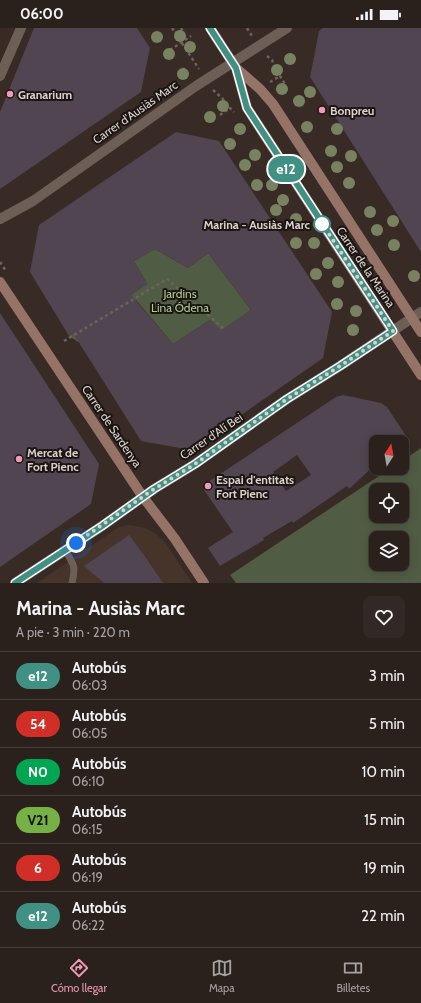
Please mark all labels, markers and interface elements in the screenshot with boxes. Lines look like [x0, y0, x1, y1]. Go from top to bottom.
text: 06:00 [20, 5, 64, 23]
street label: Carrer d'Ausiàs Marc [90, 77, 181, 147]
place label: Granarium [18, 87, 72, 102]
marker: Granarium [5, 89, 15, 99]
place label: Bonpreu [330, 103, 375, 118]
marker: Bonpreu [317, 105, 327, 115]
line badge: e12 [263, 156, 309, 182]
text: e12 [276, 160, 296, 178]
marker: Marina - Ausiàs Marc [313, 215, 331, 233]
place label: Marina - Ausiàs Marc [203, 217, 311, 232]
street label: Carrer de la Marina [333, 224, 399, 310]
park label: Jardins Lina Ódena [151, 286, 209, 315]
street label: Carrer de Sardenya [79, 382, 145, 470]
street label: Carrer d'Alí Bei [177, 409, 245, 463]
north arrow [369, 435, 409, 475]
map controls [369, 435, 409, 571]
place label: Mercat de Fort Pienc [27, 445, 79, 474]
marker: Mercat de Fort Pienc [14, 454, 24, 464]
place label: Espai d'entitats Fort Pienc [216, 472, 294, 501]
marker: Espai d'entitats Fort Pienc [203, 481, 213, 491]
button: locate [369, 483, 409, 523]
button: layers [369, 531, 409, 571]
your location [66, 533, 86, 553]
button: heart [363, 596, 405, 638]
text: Marina - Ausiàs Marc [16, 597, 185, 620]
text: A pie · 3 min · 220 m [16, 624, 130, 640]
text: Autobús [72, 659, 126, 677]
text: e12 [28, 667, 48, 685]
text: 3 min [369, 667, 405, 685]
text: 06:03 [72, 677, 107, 693]
text: Autobús [72, 707, 126, 725]
text: 54 [30, 715, 46, 733]
text: 5 min [369, 715, 405, 733]
text: 06:05 [72, 725, 107, 741]
text: Autobús [72, 755, 126, 773]
text: N0 [28, 763, 48, 781]
text: 10 min [362, 763, 405, 781]
text: 06:10 [72, 773, 104, 789]
text: Autobús [72, 803, 126, 821]
text: V21 [27, 811, 49, 829]
text: 15 min [364, 811, 405, 829]
text: 06:15 [72, 821, 102, 837]
text: Autobús [72, 851, 126, 869]
text: 6 [34, 859, 42, 877]
text: 19 min [363, 859, 405, 877]
text: 06:19 [72, 869, 103, 885]
text: Autobús [72, 899, 126, 917]
text: e12 [28, 907, 48, 925]
text: 22 min [361, 907, 405, 925]
text: 06:22 [72, 917, 105, 933]
tab: Cómo llegar [51, 957, 107, 995]
tab: Mapa [209, 957, 234, 995]
tab: Billetes [337, 957, 370, 995]

